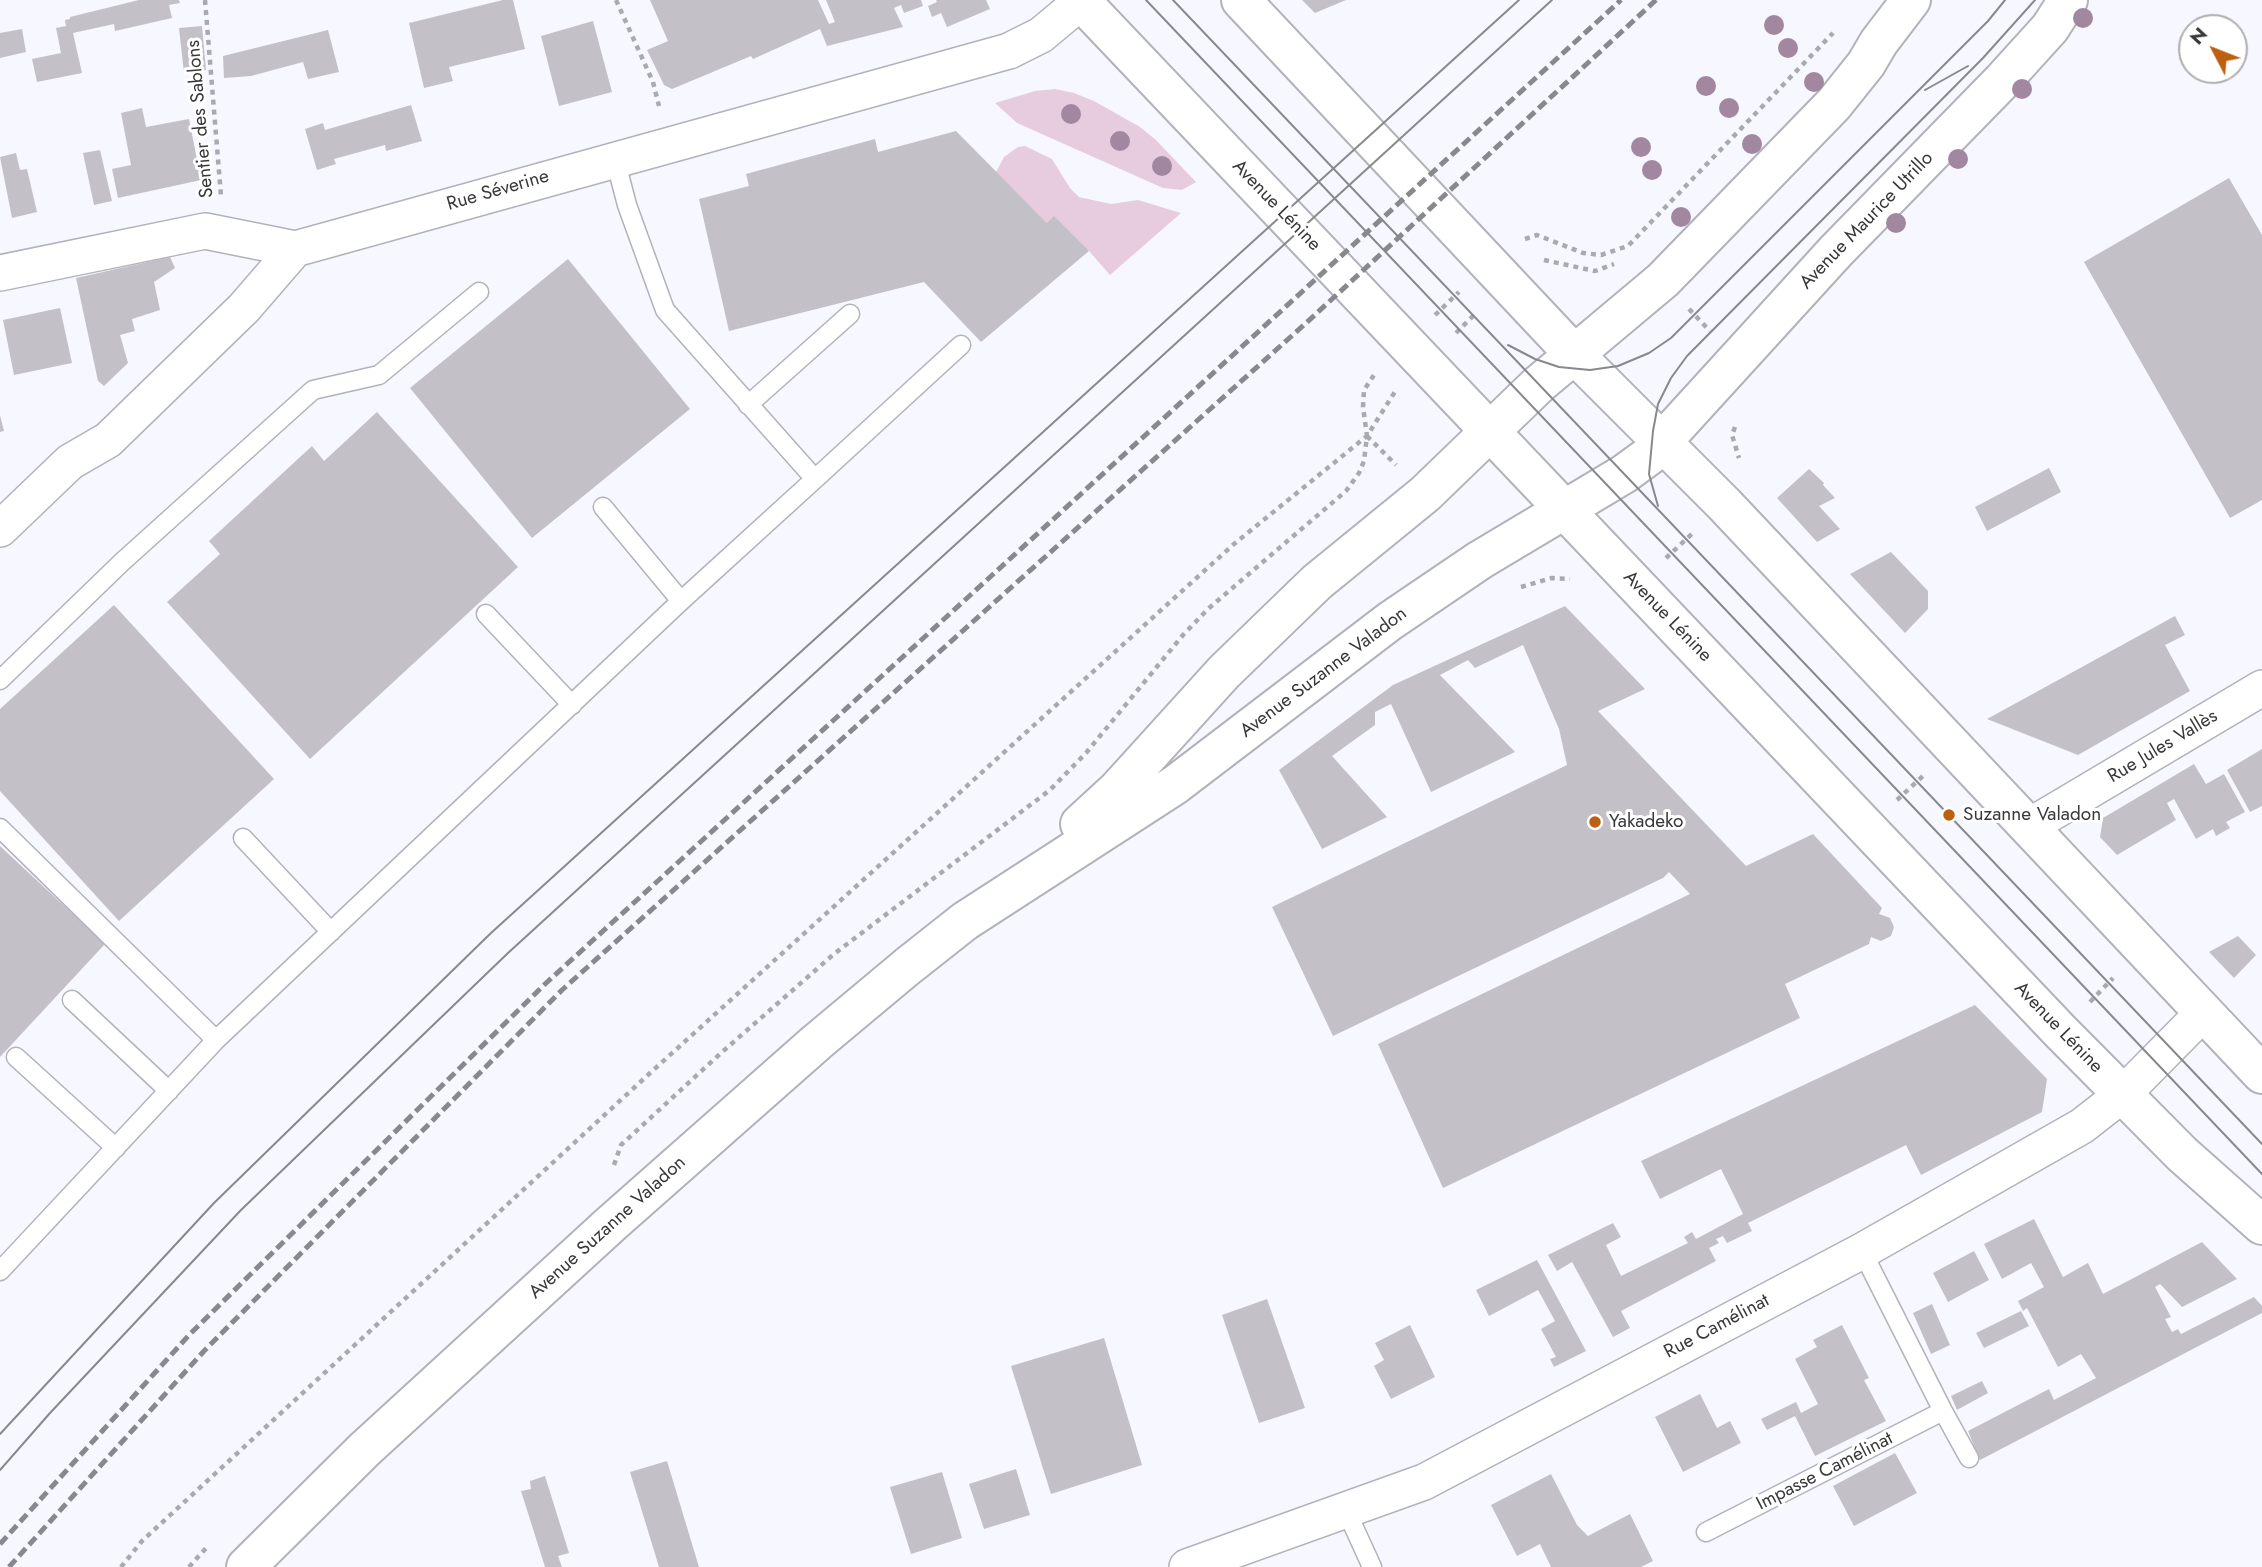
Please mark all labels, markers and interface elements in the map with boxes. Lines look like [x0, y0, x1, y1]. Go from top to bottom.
north arrow [2178, 14, 2248, 84]
text: N [2183, 21, 2214, 51]
street label: Sentier des Sablons [183, 39, 219, 199]
street label: Avenue Maurice Utrillo [1795, 147, 1939, 295]
street label: Avenue Lénine [1227, 156, 1325, 256]
street label: Rue Séverine [444, 166, 552, 216]
street label: Avenue Lénine [1618, 567, 1716, 667]
street label: Avenue Suzanne Valadon [1236, 603, 1412, 743]
street label: Rue Jules Vallès [2104, 705, 2222, 789]
place label: Suzanne Valadon [1963, 804, 2101, 826]
marker: Suzanne Valadon [1941, 807, 1957, 823]
place label: Yakadeko [1609, 811, 1683, 833]
marker: Yakadeko [1587, 814, 1603, 830]
street label: Avenue Lénine [2009, 978, 2107, 1078]
street label: Avenue Suzanne Valadon [525, 1152, 691, 1304]
street label: Rue Camélinat [1661, 1290, 1773, 1364]
street label: Impasse Camélinat [1753, 1428, 1897, 1516]

